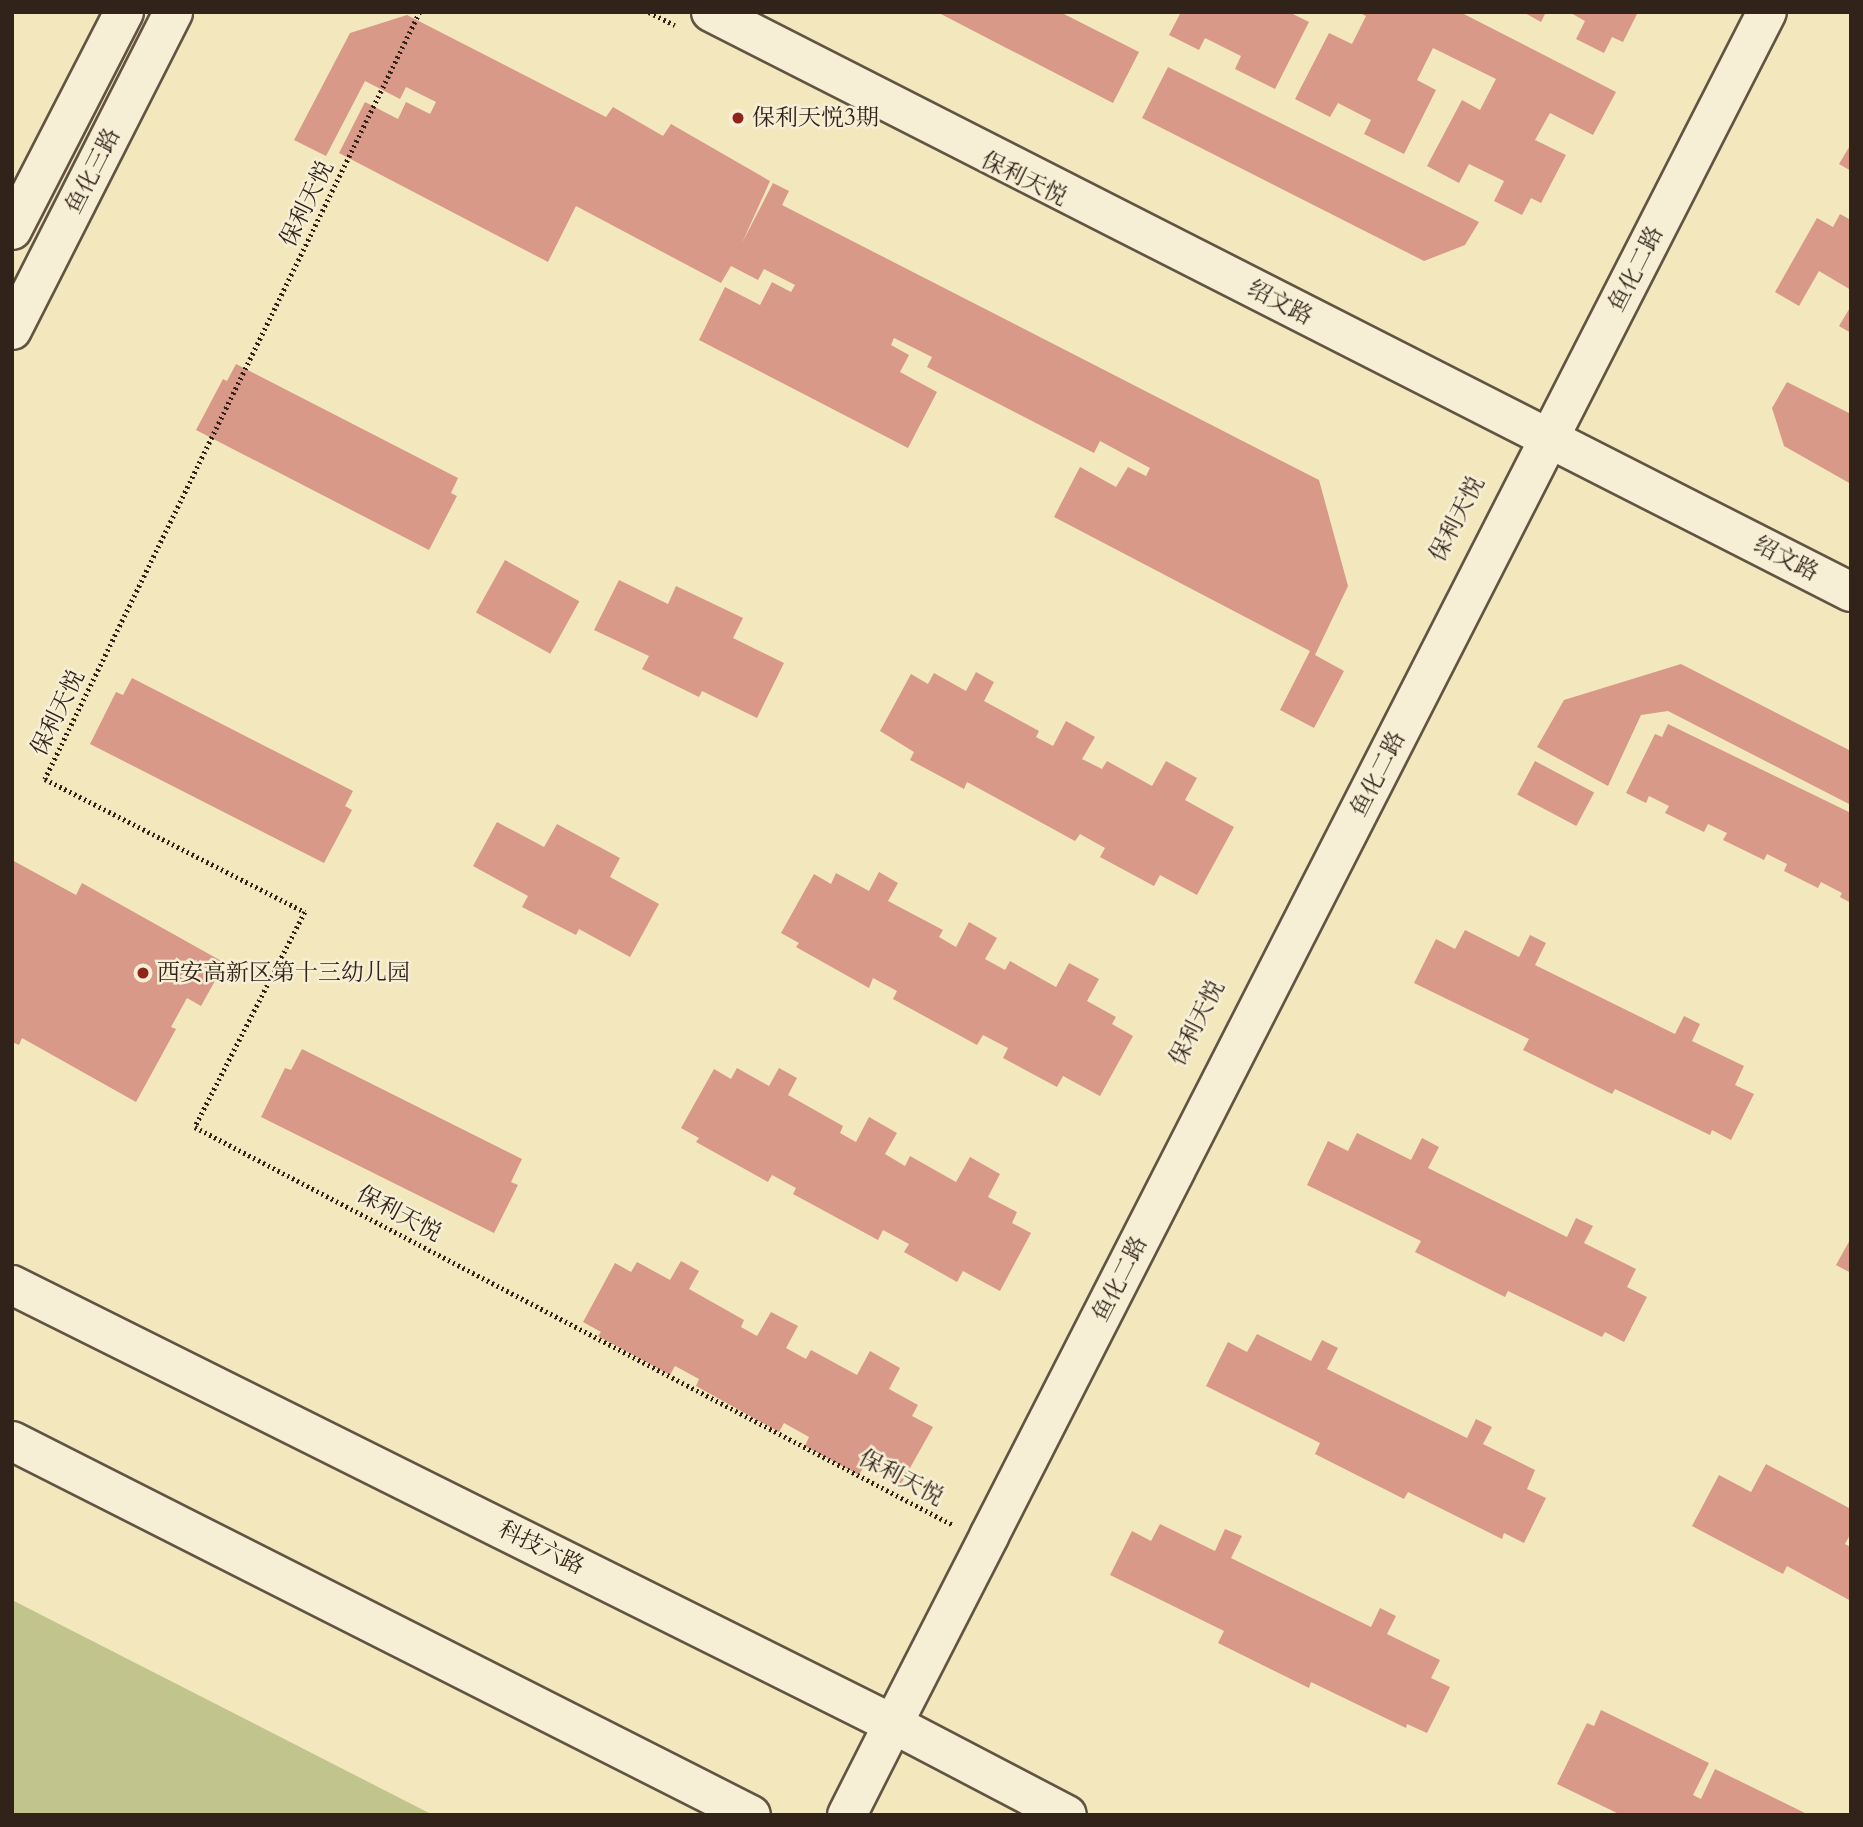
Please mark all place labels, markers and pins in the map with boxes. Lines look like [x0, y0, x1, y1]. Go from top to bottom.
place label: 保利天悦3期 [752, 104, 879, 132]
marker: 保利天悦3期 [730, 110, 746, 126]
place label: 西安高新区第十三幼儿园 [157, 959, 410, 987]
marker: 西安高新区第十三幼儿园 [135, 965, 151, 981]

